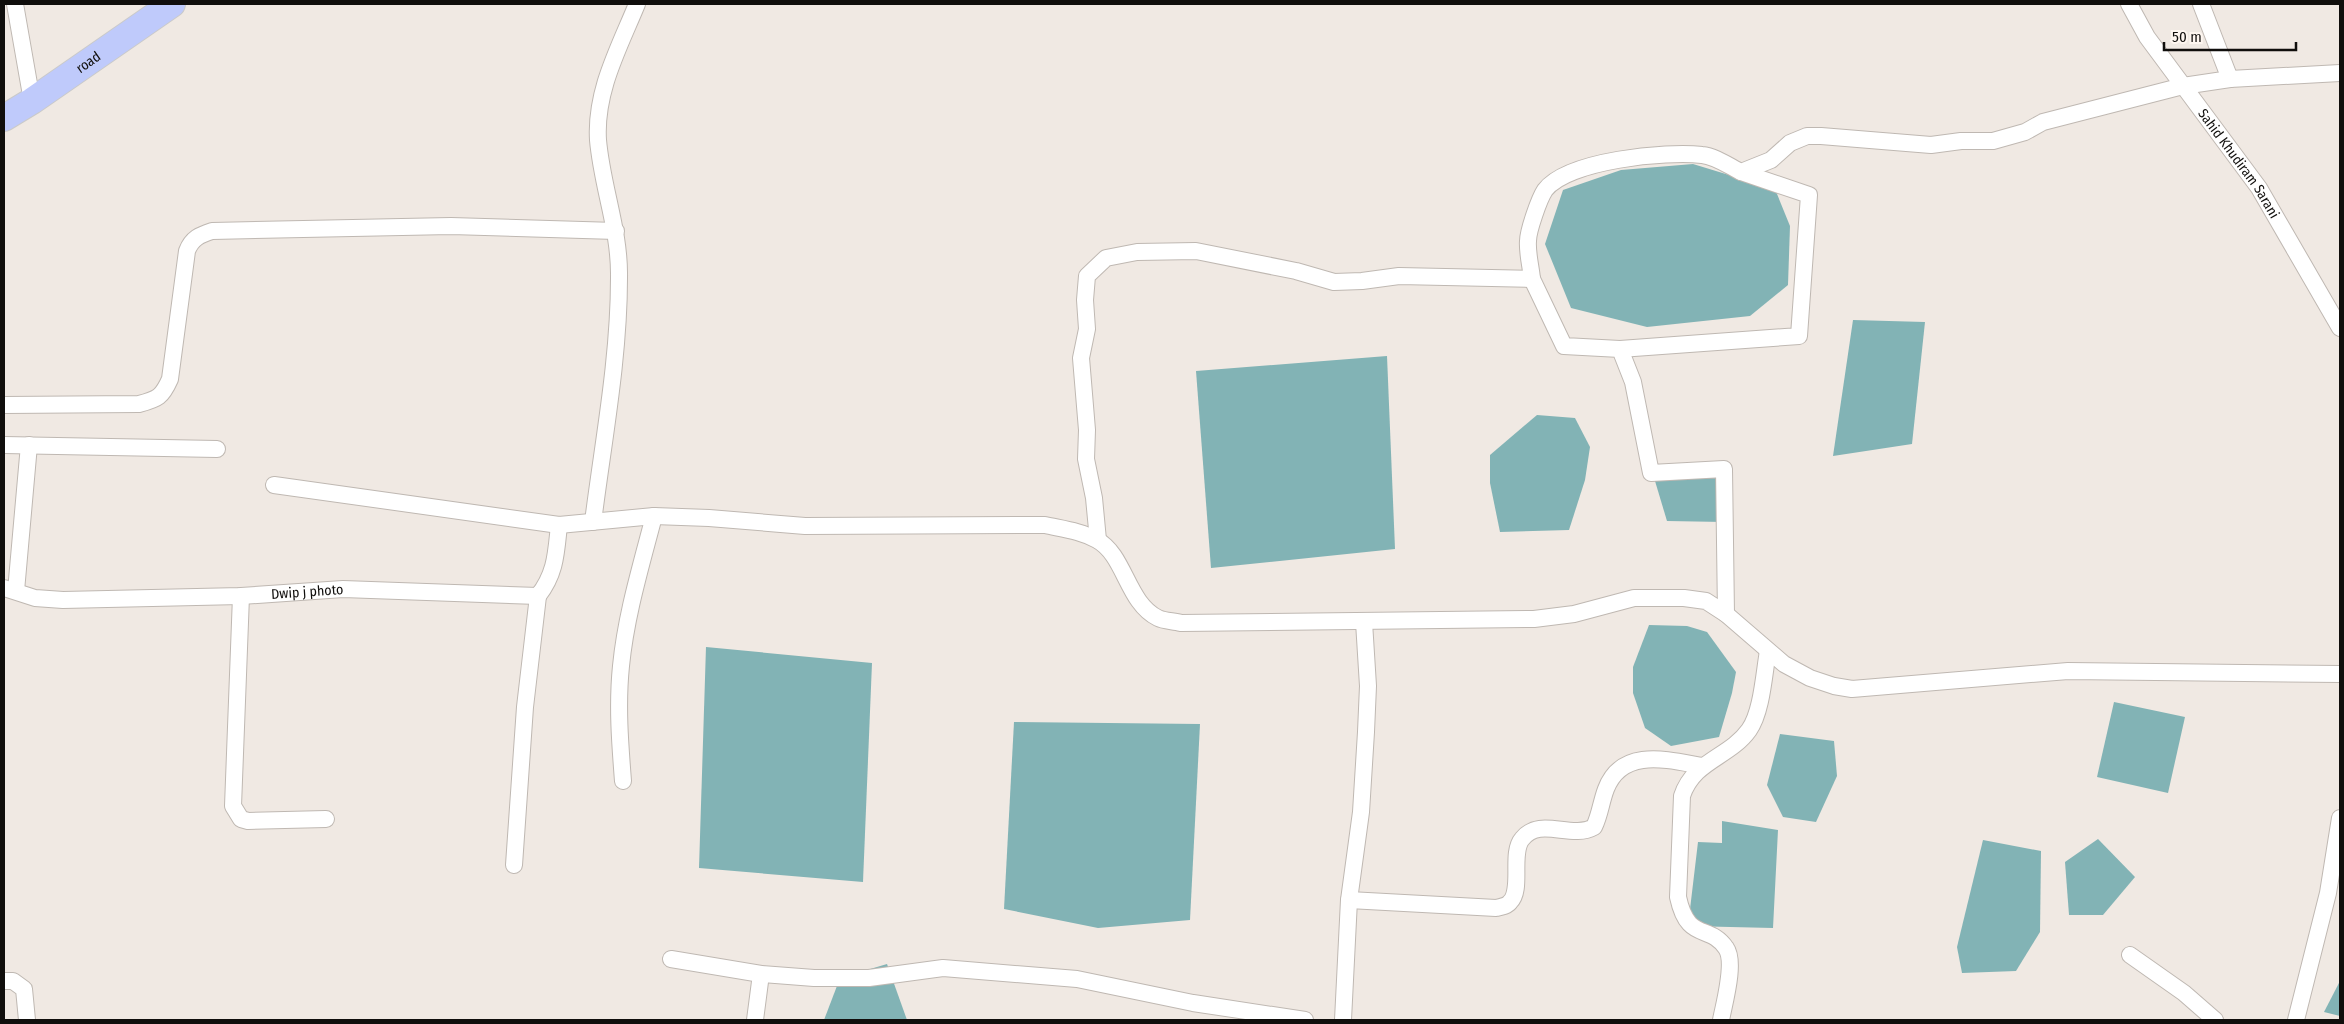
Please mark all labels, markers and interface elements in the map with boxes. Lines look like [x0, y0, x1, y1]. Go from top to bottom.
scale bar [2164, 20, 2296, 52]
text: 50 m [2172, 28, 2202, 46]
street label: road [73, 48, 104, 77]
street label: Sahid Khudiram Sarani [2195, 105, 2283, 221]
street label: Dwip j photo [270, 581, 344, 602]

